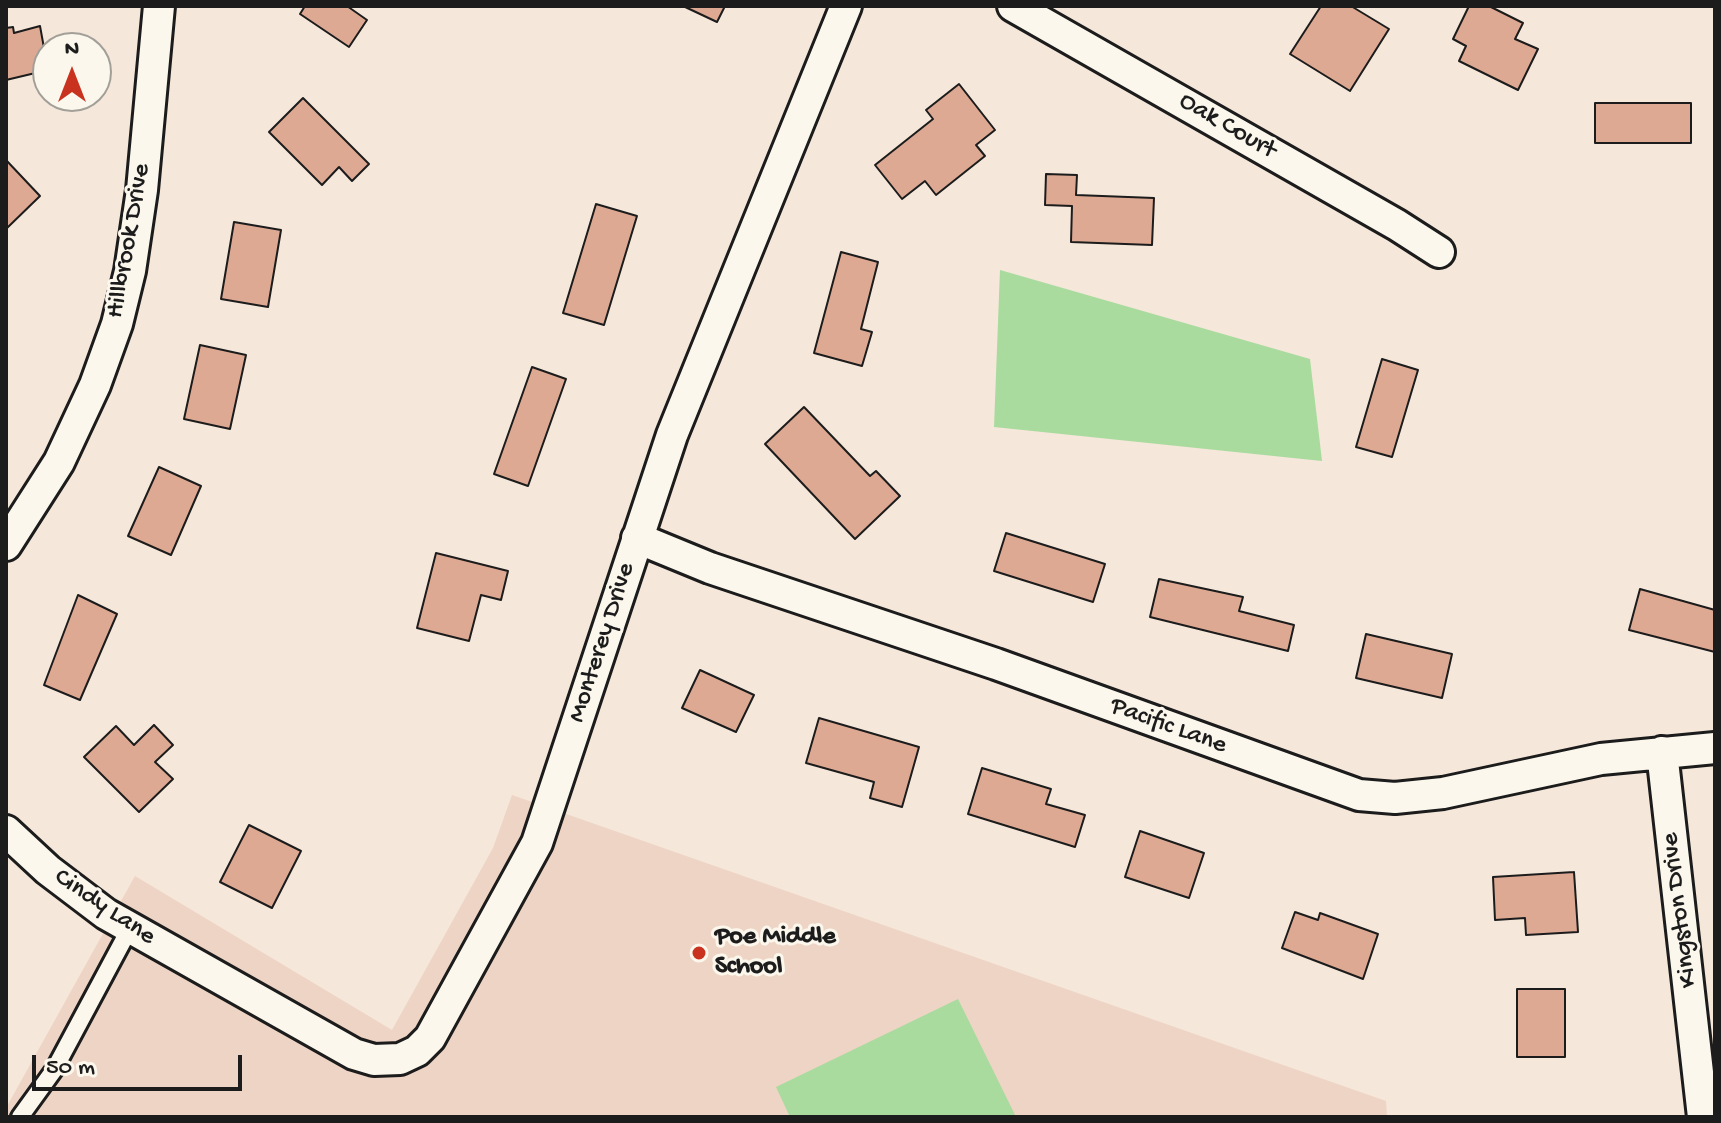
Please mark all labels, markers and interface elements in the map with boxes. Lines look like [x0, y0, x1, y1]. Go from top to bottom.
north arrow [32, 32, 112, 112]
text: N [65, 37, 79, 63]
street label: Oak Court [1173, 87, 1281, 167]
street label: Hillbrook Drive [101, 161, 159, 321]
street label: Monterey Drive [562, 559, 644, 727]
street label: Pacific Lane [1106, 692, 1230, 762]
street label: Kingston Drive [1656, 831, 1706, 989]
street label: Cindy Lane [47, 863, 161, 953]
place label: Poe Middle School [715, 922, 836, 984]
marker: Poe Middle School [690, 944, 708, 962]
scale bar [36, 1039, 246, 1089]
text: 50 m [46, 1054, 95, 1083]

